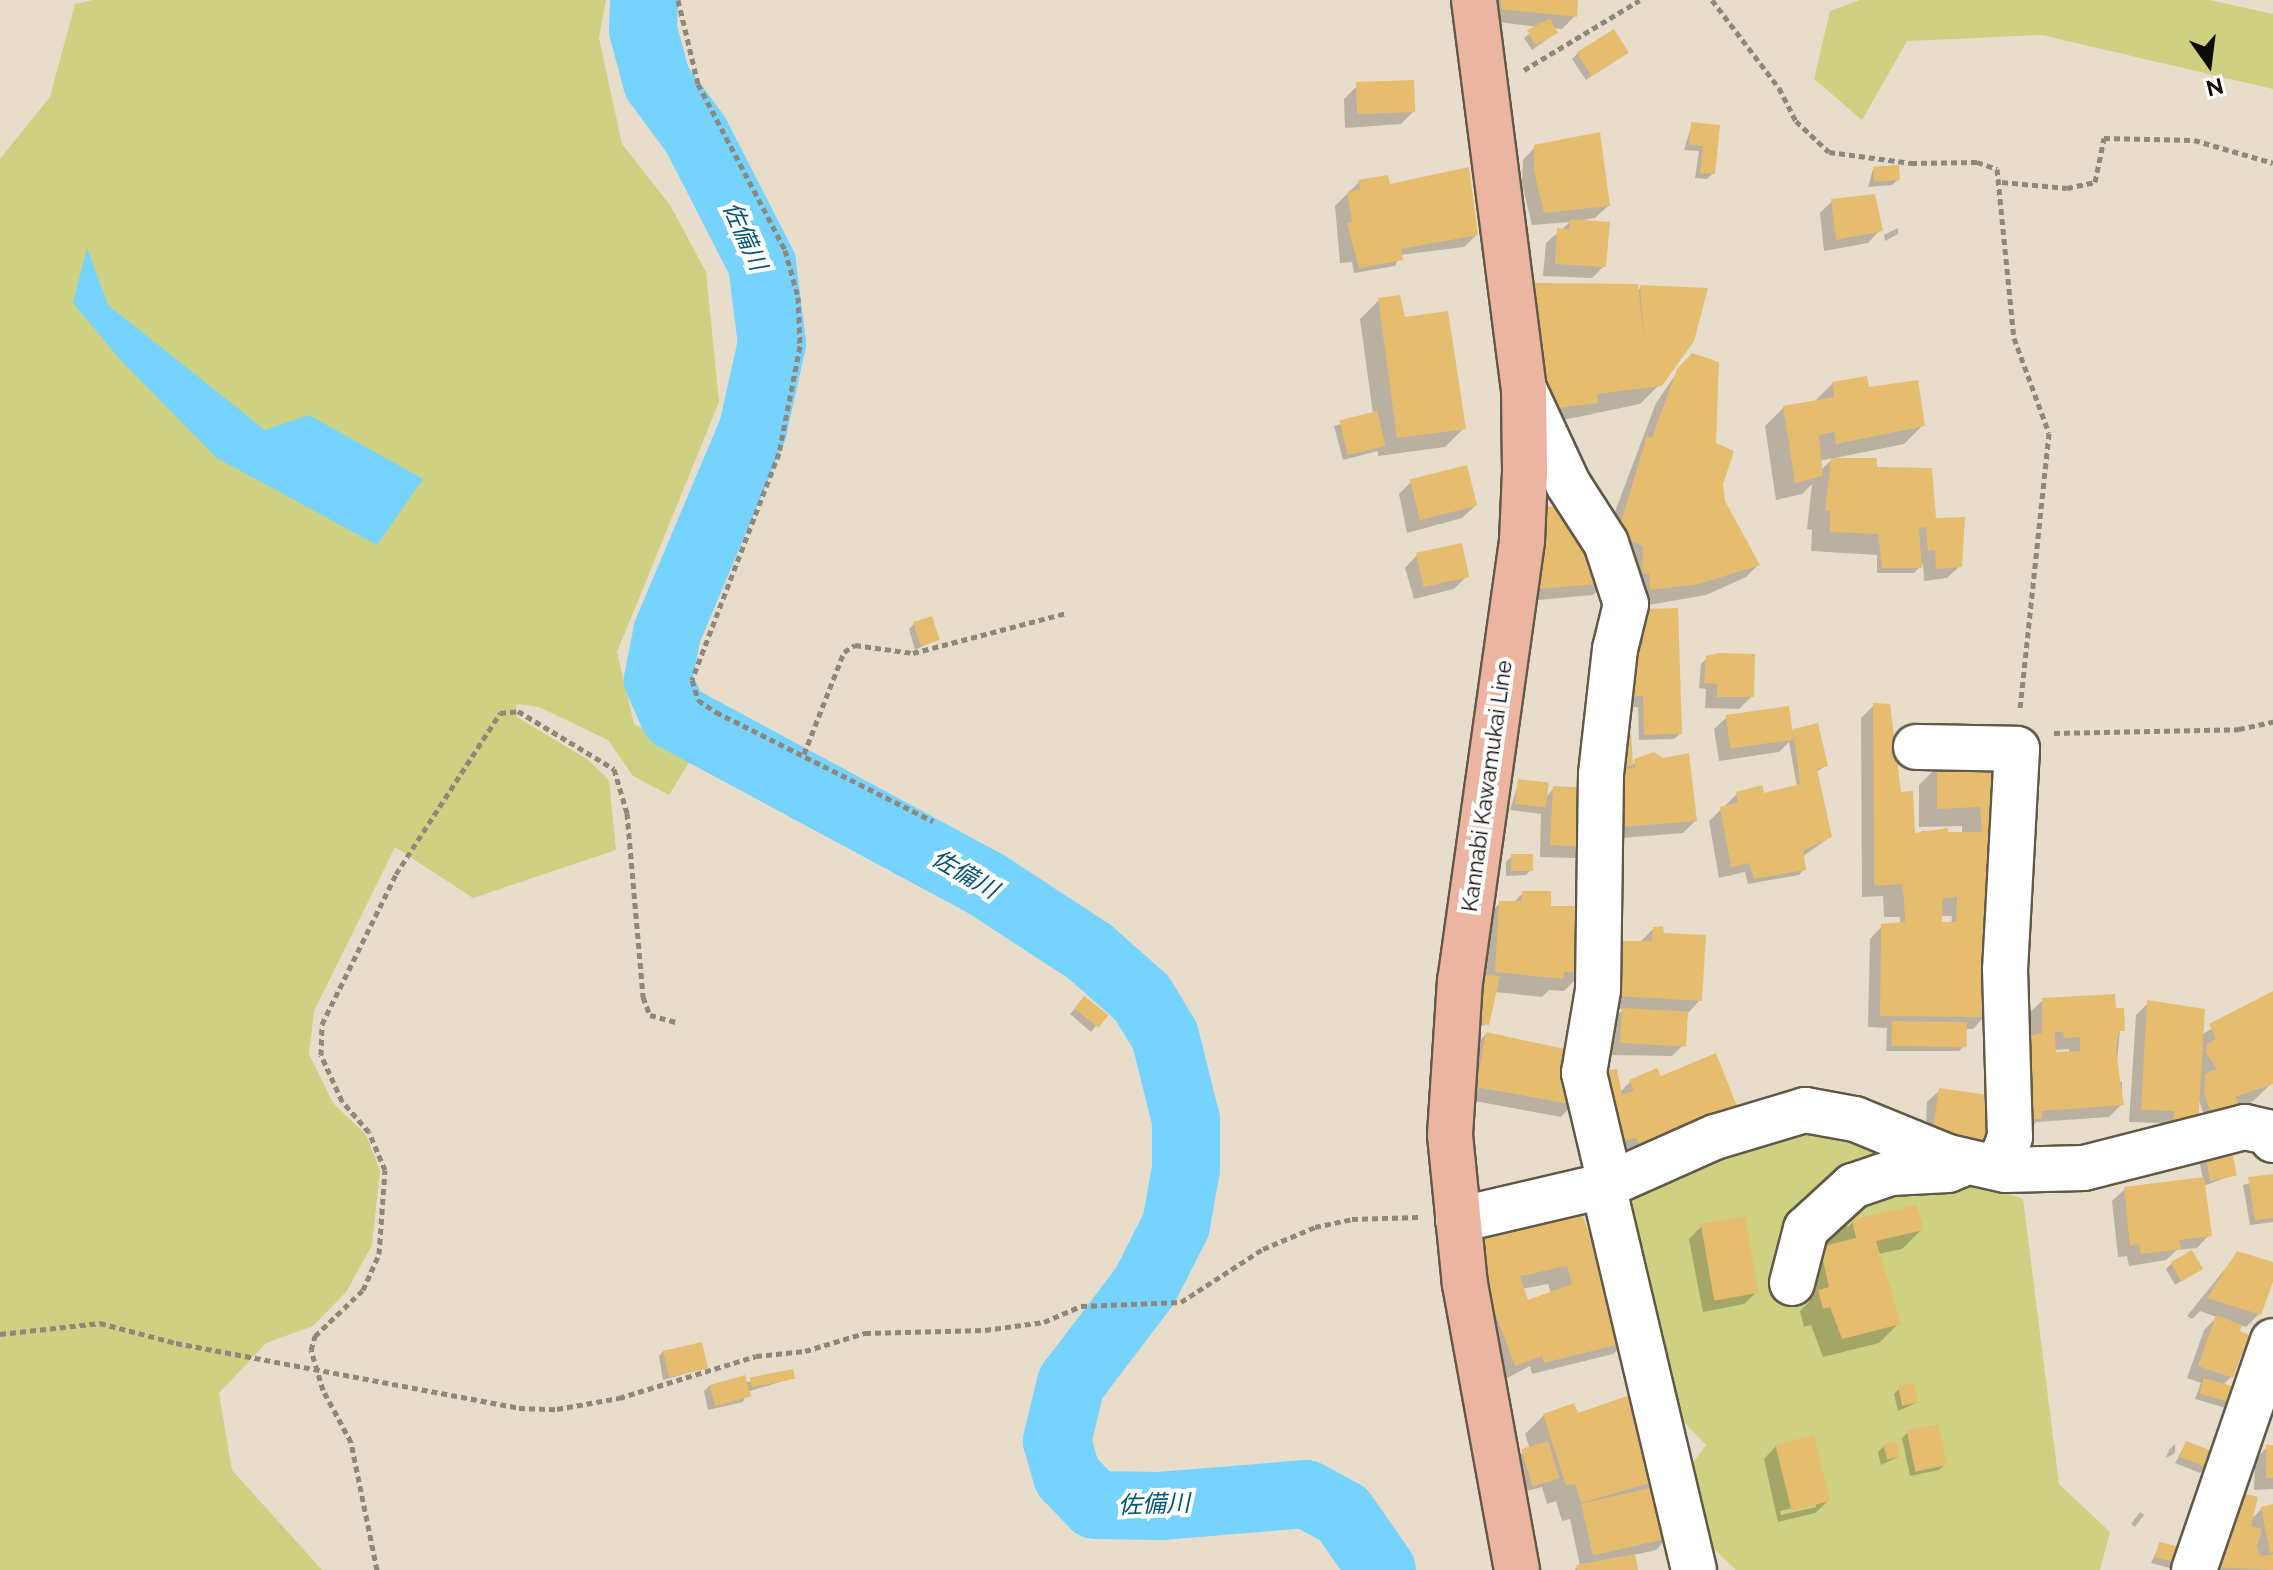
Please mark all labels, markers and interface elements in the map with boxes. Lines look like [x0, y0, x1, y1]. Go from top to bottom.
north arrow [2169, 24, 2249, 104]
text: N [2204, 73, 2226, 102]
water label: 佐備川 [717, 197, 773, 275]
street label: Kannabi Kawamukai Line [1456, 659, 1518, 913]
water label: 佐備川 [927, 844, 1003, 904]
water label: 佐備川 [1118, 1488, 1190, 1520]

